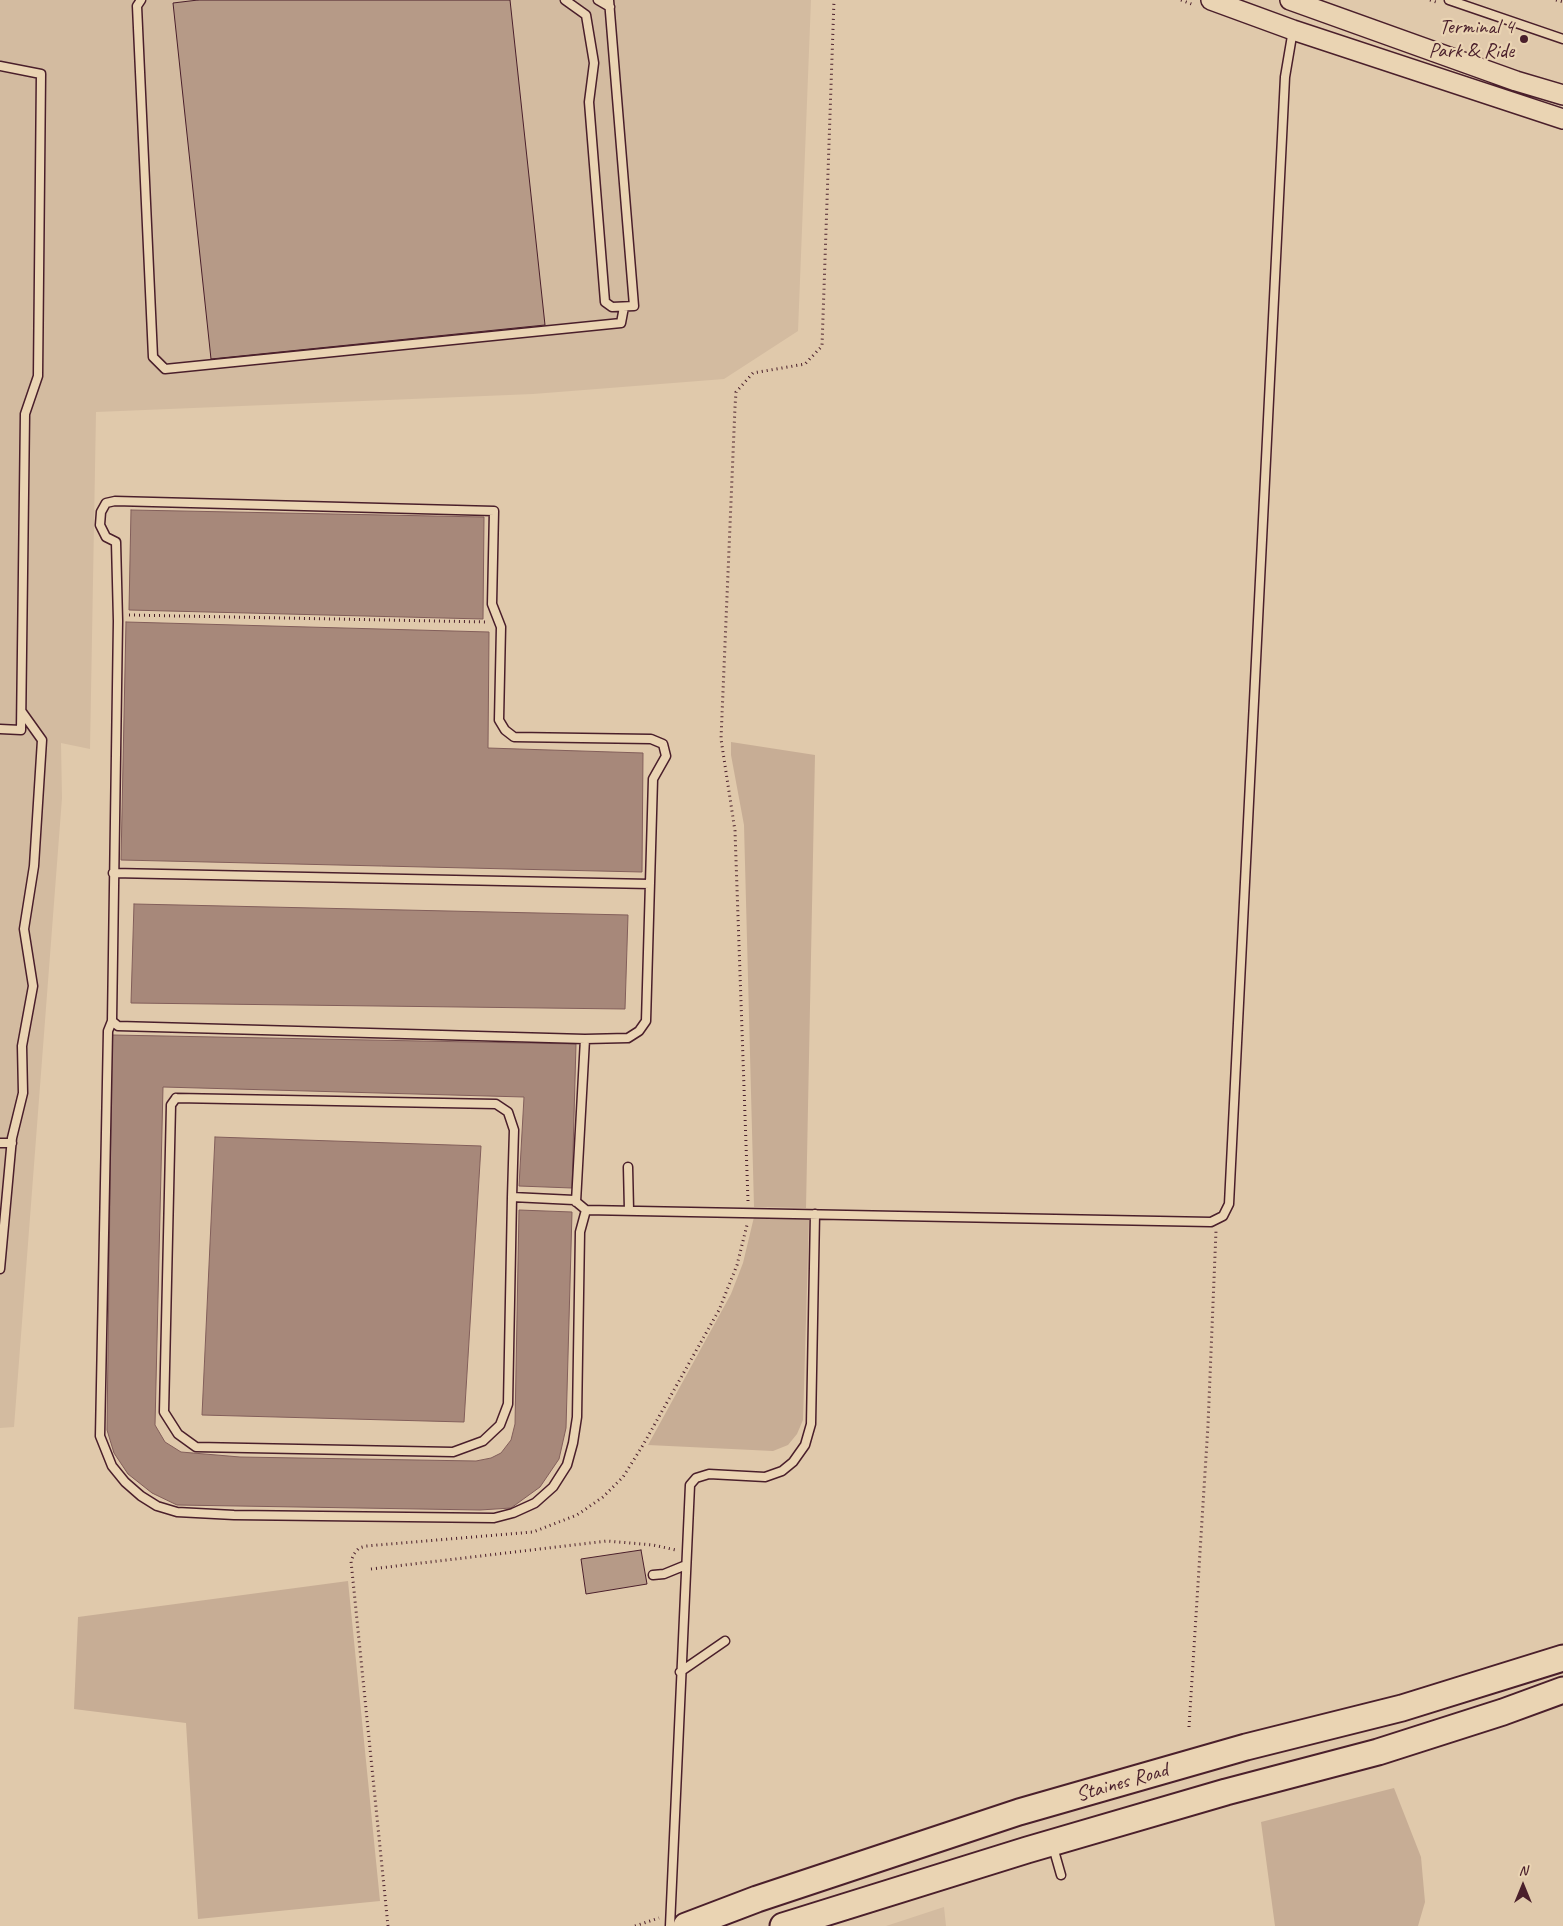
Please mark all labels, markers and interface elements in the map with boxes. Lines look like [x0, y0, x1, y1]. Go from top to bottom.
place label: Terminal 4 Park & Ride [1428, 14, 1514, 64]
marker: Terminal 4 Park & Ride [1518, 33, 1530, 45]
street label: Staines Road [1073, 1758, 1171, 1808]
north arrow [1498, 1861, 1548, 1911]
text: N [1519, 1862, 1527, 1879]

